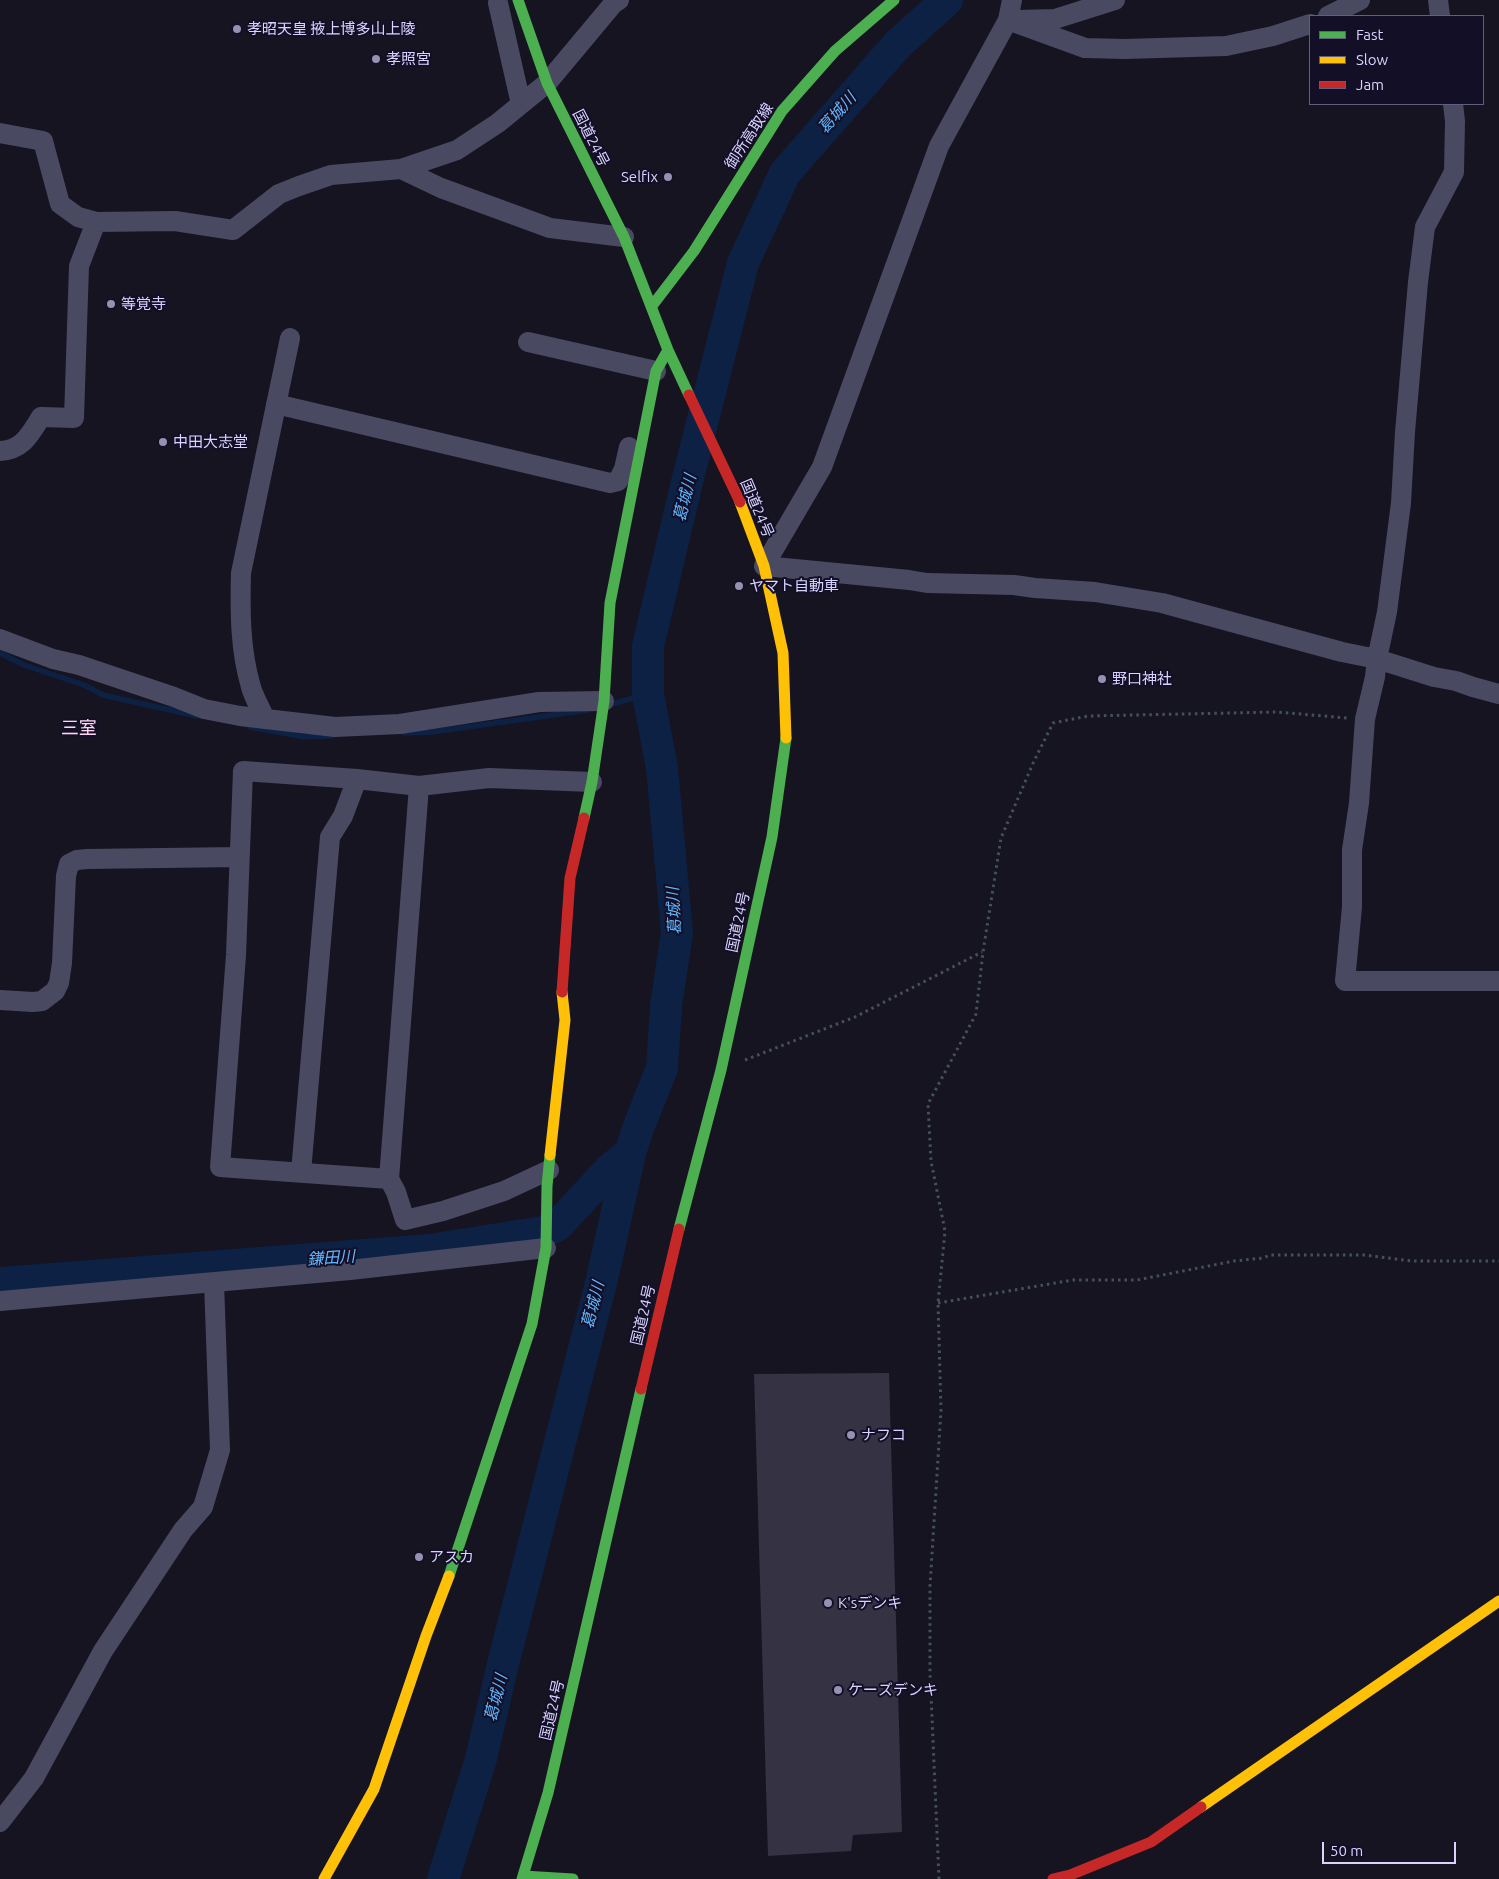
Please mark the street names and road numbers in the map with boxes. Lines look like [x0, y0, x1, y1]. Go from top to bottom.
street label: 御所高取線 [721, 100, 777, 172]
street label: 国道24号 [569, 106, 613, 170]
street label: 国道24号 [737, 476, 777, 540]
street label: 国道24号 [723, 890, 753, 954]
street label: 国道24号 [627, 1283, 659, 1347]
street label: 国道24号 [536, 1678, 568, 1742]

